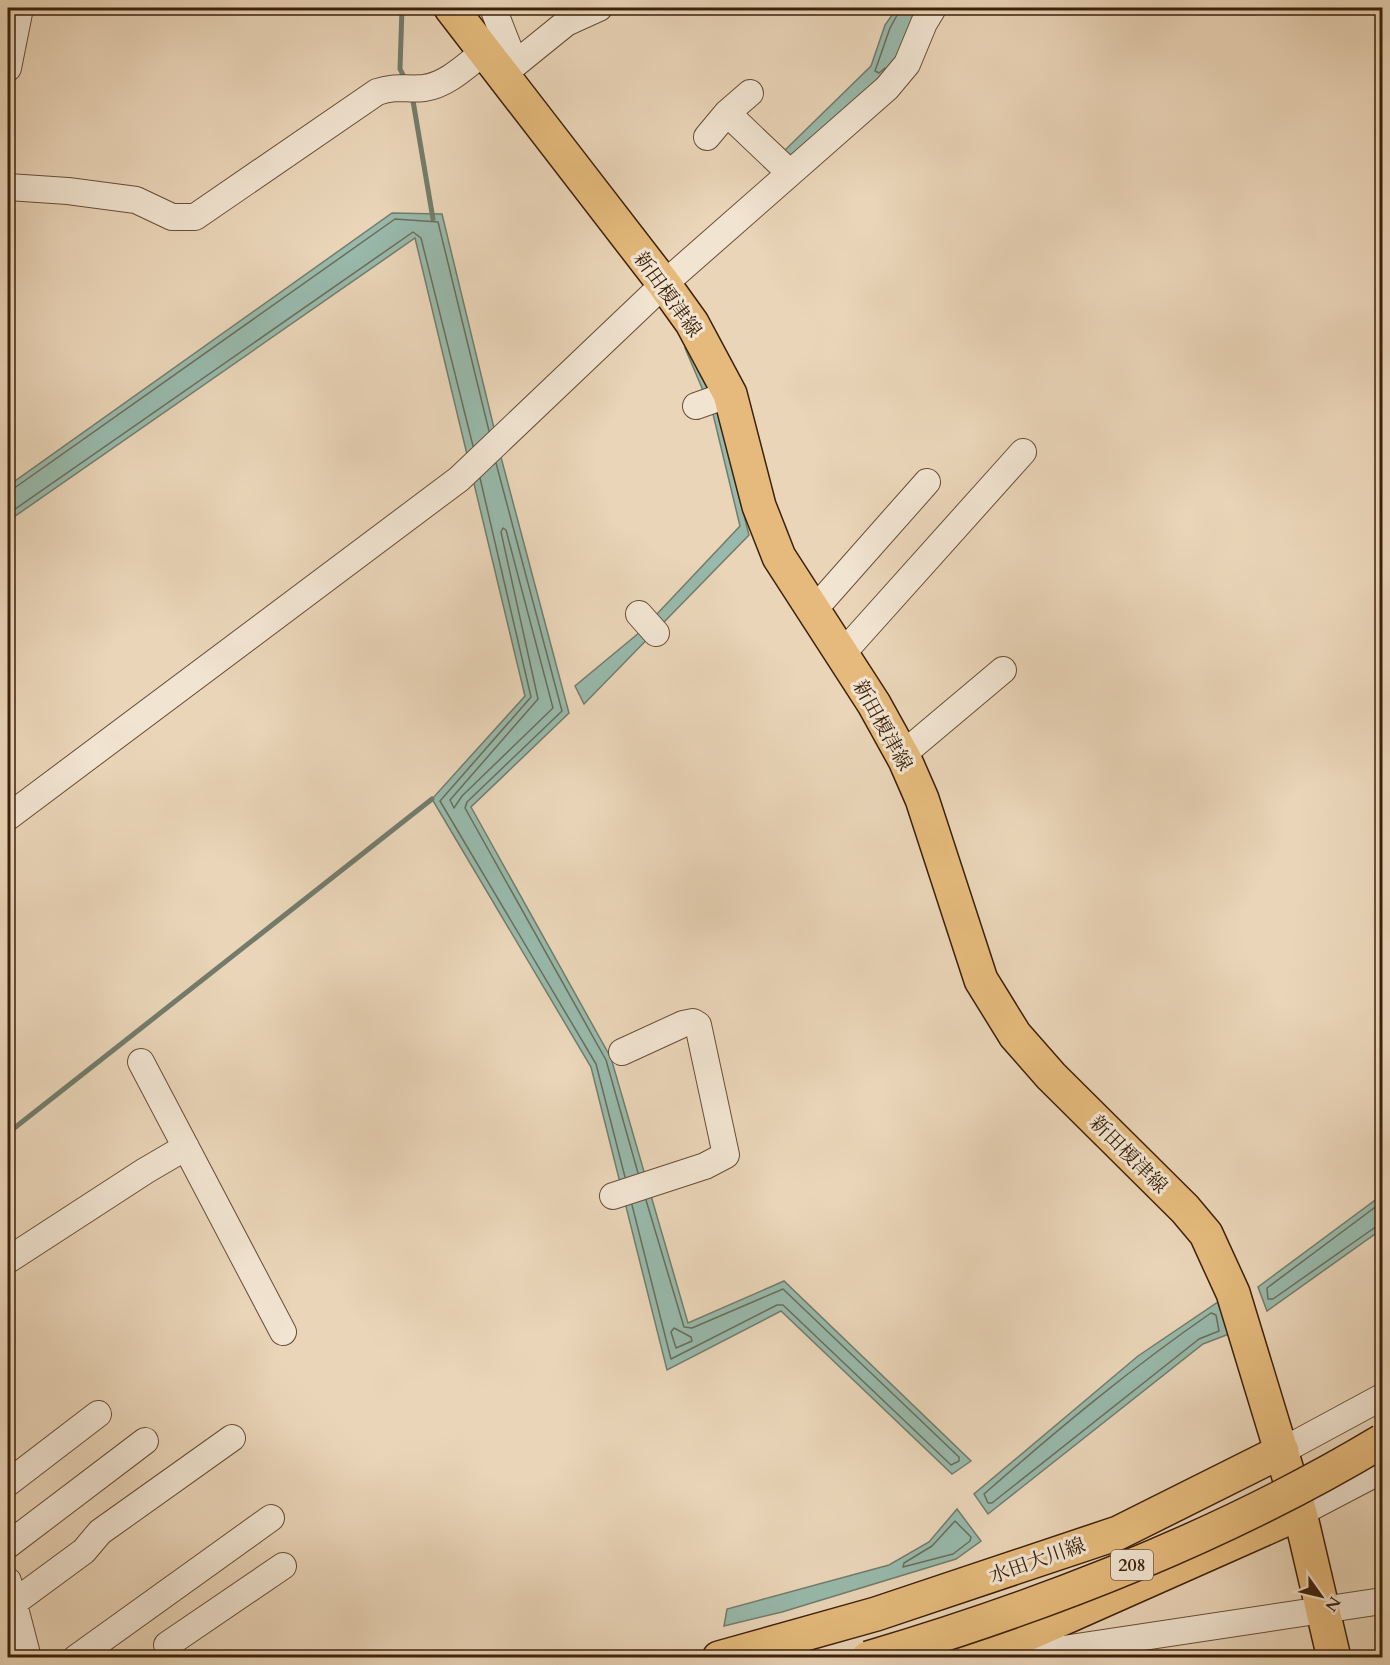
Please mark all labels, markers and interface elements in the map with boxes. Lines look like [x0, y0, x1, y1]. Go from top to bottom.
street label: 新田榎津線 [627, 246, 708, 343]
street label: 新田榎津線 [847, 675, 919, 776]
street label: 新田榎津線 [1084, 1109, 1174, 1199]
street label: 水田大川線 [985, 1531, 1089, 1590]
road number: 208 [1111, 1550, 1153, 1580]
north arrow [1291, 1566, 1351, 1626]
text: N [1320, 1592, 1346, 1616]

